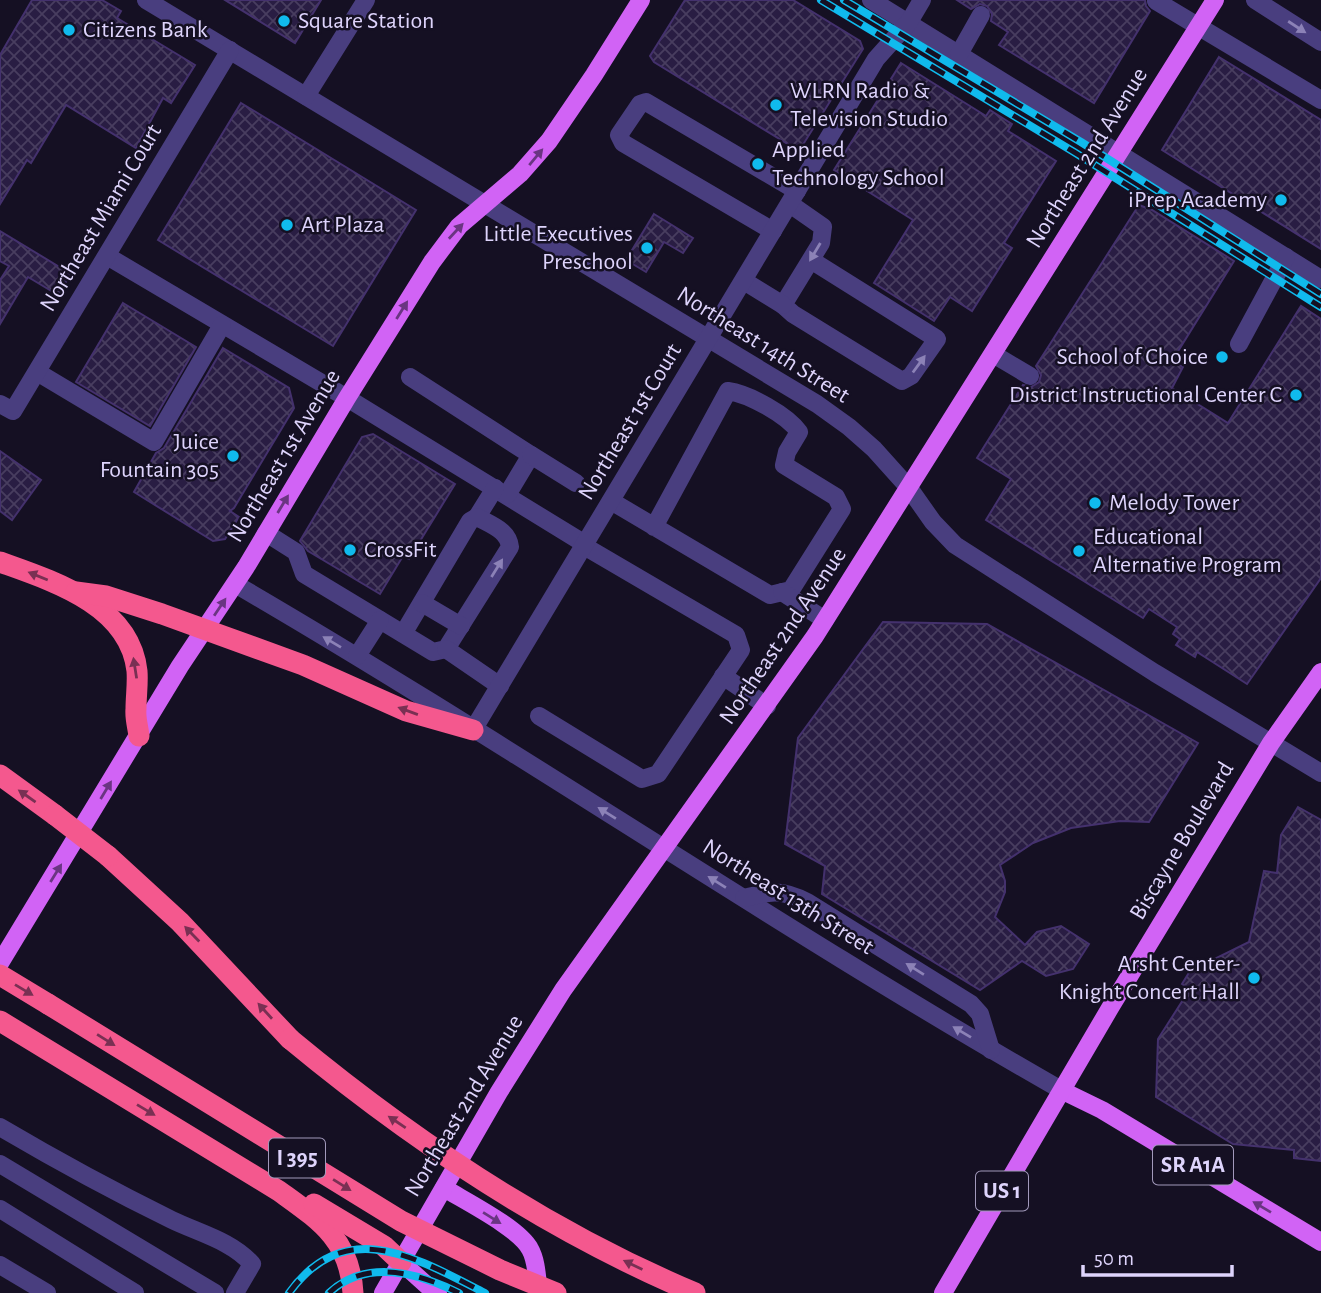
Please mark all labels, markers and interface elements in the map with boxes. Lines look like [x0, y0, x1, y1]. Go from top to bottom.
place label: Square Station [298, 9, 434, 33]
marker: Square Station [276, 13, 292, 29]
place label: Citizens Bank [83, 18, 208, 42]
one-way arrow [1287, 21, 1307, 34]
marker: Citizens Bank [61, 22, 77, 38]
street label: Northeast 2nd Avenue [1022, 64, 1152, 252]
place label: WLRN Radio & Television Studio [790, 79, 948, 131]
marker: WLRN Radio & Television Studio [768, 97, 784, 113]
street label: Northeast Miami Court [36, 120, 167, 316]
place label: Applied Technology School [772, 138, 945, 190]
one-way arrow [528, 149, 543, 167]
marker: Applied Technology School [750, 156, 766, 172]
place label: iPrep Academy [1128, 188, 1267, 212]
marker: iPrep Academy [1273, 192, 1289, 208]
place label: Art Plaza [301, 213, 384, 237]
marker: Art Plaza [279, 217, 295, 233]
place label: Little Executives Preschool [484, 222, 633, 274]
one-way arrow [448, 223, 464, 240]
marker: Little Executives Preschool [639, 240, 655, 256]
one-way arrow [809, 243, 822, 262]
street label: Northeast 14th Street [673, 282, 854, 408]
one-way arrow [395, 301, 408, 320]
street label: Northeast 1st Court [574, 339, 686, 504]
place label: School of Choice [1057, 345, 1208, 369]
marker: School of Choice [1214, 349, 1230, 365]
one-way arrow [912, 355, 926, 373]
street label: Northeast 1st Avenue [223, 366, 345, 546]
place label: District Instructional Center C [1009, 383, 1282, 407]
marker: District Instructional Center C [1288, 387, 1304, 403]
place label: Juice Fountain 305 [100, 430, 219, 482]
marker: Juice Fountain 305 [225, 448, 241, 464]
place label: Melody Tower [1109, 491, 1239, 515]
one-way arrow [277, 495, 290, 514]
marker: Melody Tower [1087, 495, 1103, 511]
place label: Educational Alternative Program [1093, 525, 1282, 577]
place label: CrossFit [364, 538, 437, 562]
marker: CrossFit [342, 542, 358, 558]
street label: Northeast 2nd Avenue [715, 543, 851, 729]
marker: Educational Alternative Program [1071, 543, 1087, 559]
one-way arrow [491, 559, 504, 578]
one-way arrow [28, 571, 49, 582]
one-way arrow [213, 598, 227, 616]
one-way arrow [323, 635, 342, 648]
one-way arrow [129, 657, 140, 679]
one-way arrow [397, 705, 418, 716]
street label: Biscayne Boulevard [1126, 758, 1238, 924]
one-way arrow [100, 780, 113, 799]
one-way arrow [18, 789, 36, 803]
one-way arrow [597, 807, 616, 820]
street label: Northeast 13th Street [698, 835, 878, 959]
one-way arrow [49, 863, 62, 882]
one-way arrow [708, 875, 727, 888]
one-way arrow [185, 926, 201, 943]
place label: Arsht Center- Knight Concert Hall [1059, 952, 1240, 1004]
one-way arrow [905, 962, 924, 975]
marker: Arsht Center- Knight Concert Hall [1246, 970, 1262, 986]
one-way arrow [14, 983, 34, 996]
one-way arrow [257, 1003, 273, 1020]
street label: Northeast 2nd Avenue [400, 1011, 528, 1201]
one-way arrow [952, 1026, 971, 1039]
one-way arrow [97, 1034, 116, 1047]
one-way arrow [137, 1104, 156, 1116]
one-way arrow [388, 1115, 406, 1129]
road number: I 395 [269, 1138, 325, 1177]
road number: SR A1A [1153, 1146, 1233, 1184]
road number: US 1 [976, 1172, 1028, 1210]
one-way arrow [332, 1179, 351, 1192]
one-way arrow [1253, 1201, 1272, 1214]
one-way arrow [482, 1211, 502, 1224]
scale bar [1083, 1234, 1232, 1278]
text: 50 m [1094, 1248, 1134, 1269]
one-way arrow [623, 1259, 643, 1271]

